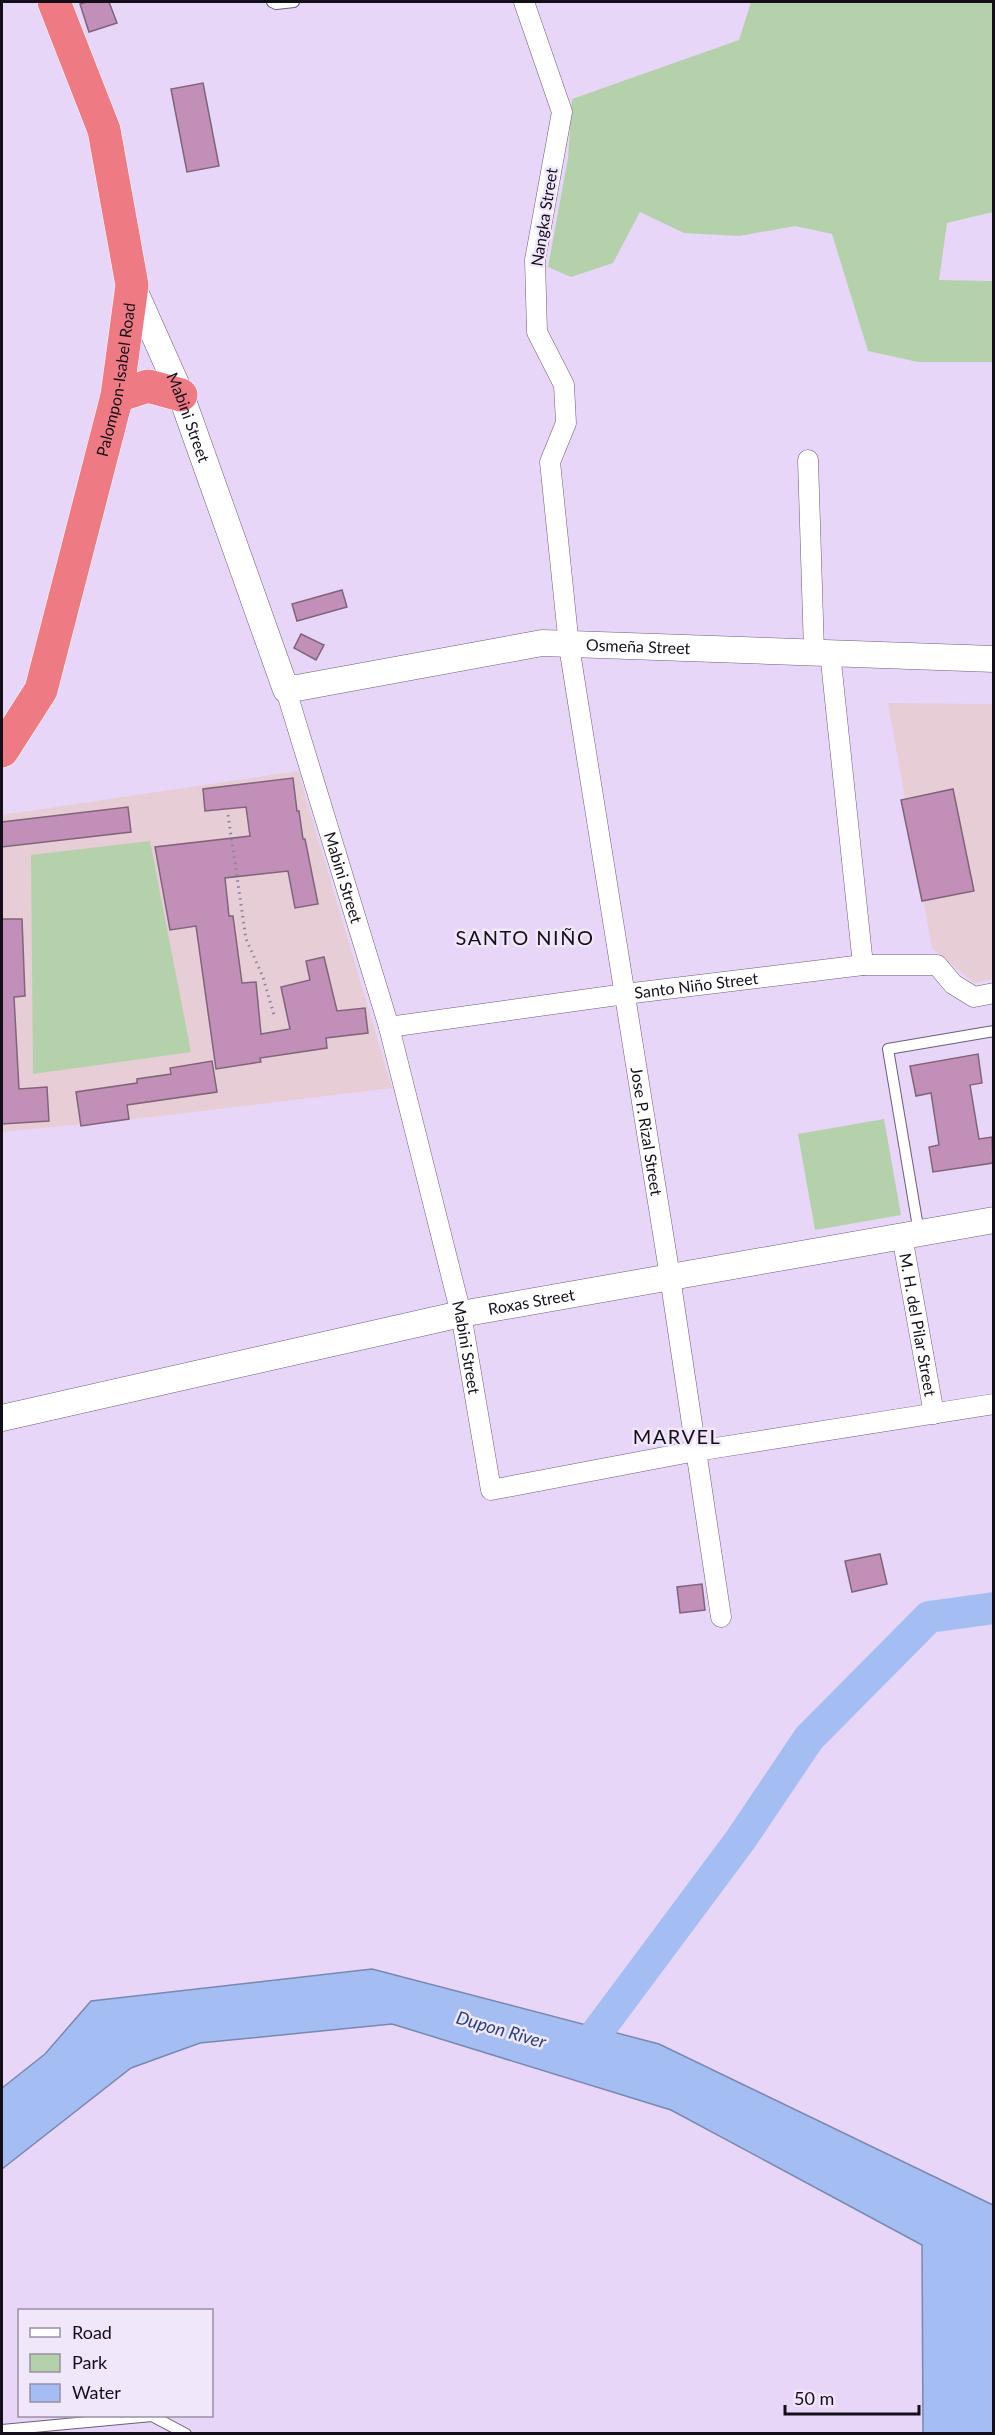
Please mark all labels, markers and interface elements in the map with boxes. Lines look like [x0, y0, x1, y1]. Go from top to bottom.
street label: Nangka Street [526, 166, 561, 268]
street label: Palompon-Isabel Road [92, 301, 139, 458]
street label: Mabini Street [163, 369, 214, 465]
street label: Osmeña Street [586, 635, 691, 657]
street label: Mabini Street [321, 829, 367, 925]
district label: SANTO NIÑO [456, 925, 594, 949]
street label: Santo Niño Street [633, 968, 759, 1002]
street label: Jose P. Rizal Street [628, 1066, 667, 1197]
street label: M. H. del Pilar Street [896, 1251, 941, 1398]
street label: Roxas Street [487, 1284, 576, 1318]
street label: Mabini Street [449, 1298, 485, 1396]
district label: MARVEL [633, 1424, 721, 1448]
water label: Dupon River [454, 2006, 550, 2053]
legend [18, 2309, 213, 2417]
text: Road [72, 2321, 112, 2343]
text: Park [72, 2351, 108, 2373]
scale bar [785, 2378, 918, 2416]
text: Water [72, 2381, 121, 2403]
text: 50 m [794, 2387, 834, 2409]

